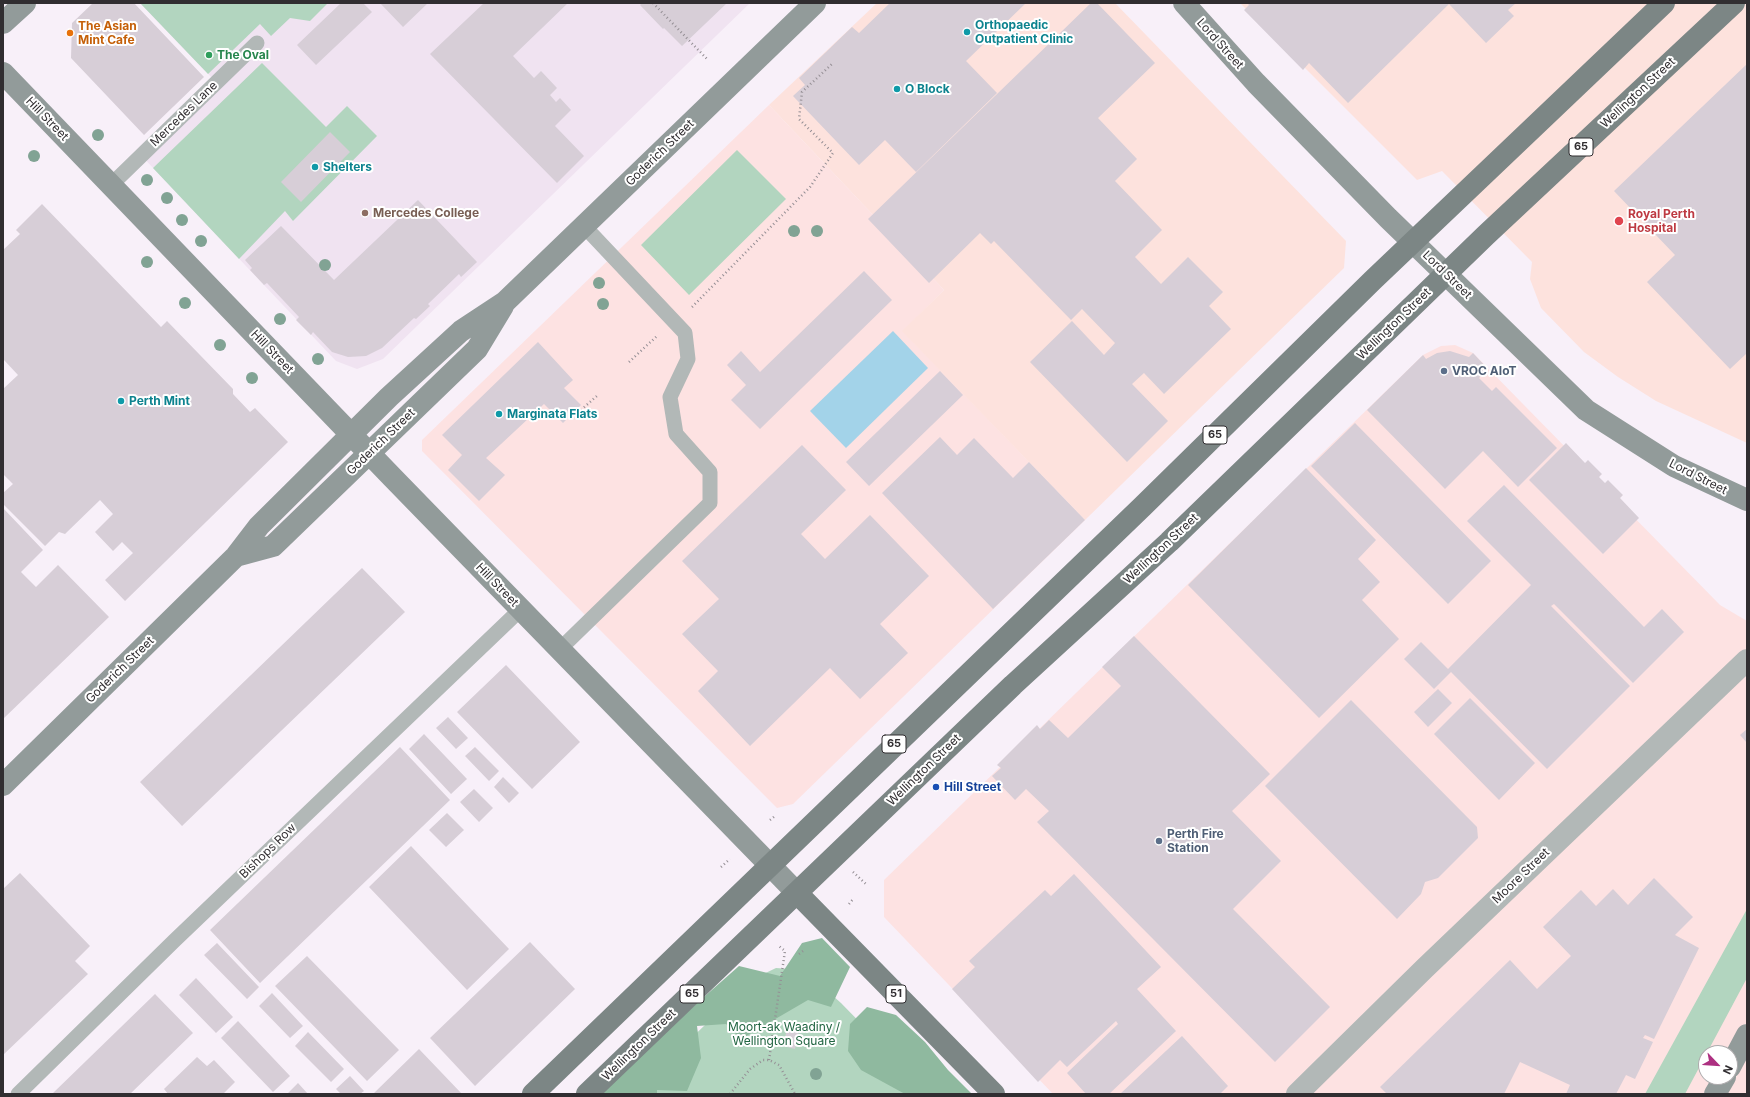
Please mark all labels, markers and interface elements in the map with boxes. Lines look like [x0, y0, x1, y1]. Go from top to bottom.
street label: Lord Street [1194, 16, 1246, 72]
place label: Orthopaedic Outpatient Clinic [975, 18, 1073, 46]
place label: The Asian Mint Cafe [78, 19, 137, 47]
marker: Orthopaedic Outpatient Clinic [962, 27, 972, 37]
marker: The Asian Mint Cafe [65, 28, 75, 38]
place label: The Oval [217, 48, 269, 62]
marker: The Oval [204, 50, 214, 60]
street label: Wellington Street [1598, 55, 1678, 131]
street label: Mercedes Lane [147, 78, 221, 150]
place label: O Block [905, 82, 950, 96]
marker: O Block [892, 84, 902, 94]
street label: Hill Street [23, 94, 71, 144]
street label: Goderich Street [623, 117, 697, 189]
road number: 65 [1569, 138, 1593, 156]
place label: Shelters [323, 160, 372, 174]
marker: Shelters [310, 162, 320, 172]
place label: Mercedes College [373, 206, 479, 220]
place label: Royal Perth Hospital [1628, 207, 1695, 235]
marker: Mercedes College [360, 208, 370, 218]
marker: Royal Perth Hospital [1613, 215, 1625, 227]
street label: Lord Street [1419, 248, 1475, 302]
street label: Wellington Street [1354, 285, 1434, 363]
street label: Hill Street [248, 327, 296, 377]
place label: VROC AIoT [1452, 364, 1517, 378]
marker: VROC AIoT [1439, 366, 1449, 376]
place label: Perth Mint [129, 394, 190, 408]
marker: Perth Mint [116, 396, 126, 406]
street label: Goderich Street [344, 406, 418, 478]
place label: Marginata Flats [507, 407, 598, 421]
marker: Marginata Flats [494, 409, 504, 419]
road number: 65 [1203, 426, 1227, 444]
street label: Lord Street [1667, 456, 1729, 498]
street label: Wellington Street [1121, 511, 1201, 587]
street label: Hill Street [473, 560, 521, 610]
street label: Goderich Street [83, 634, 157, 706]
street label: Wellington Street [884, 731, 964, 809]
road number: 65 [882, 735, 906, 753]
place label: Hill Street [944, 780, 1001, 794]
marker: Hill Street [931, 782, 941, 792]
street label: Bishops Row [237, 821, 299, 881]
place label: Perth Fire Station [1167, 827, 1224, 855]
marker: Perth Fire Station [1154, 836, 1164, 846]
street label: Moore Street [1489, 845, 1553, 907]
road number: 65 [680, 985, 704, 1003]
road number: 51 [886, 985, 906, 1003]
street label: Wellington Street [599, 1006, 679, 1084]
park label: Moort-ak Waadiny / Wellington Square [728, 1020, 840, 1048]
north arrow [1698, 1045, 1738, 1085]
text: N [1720, 1063, 1736, 1076]

